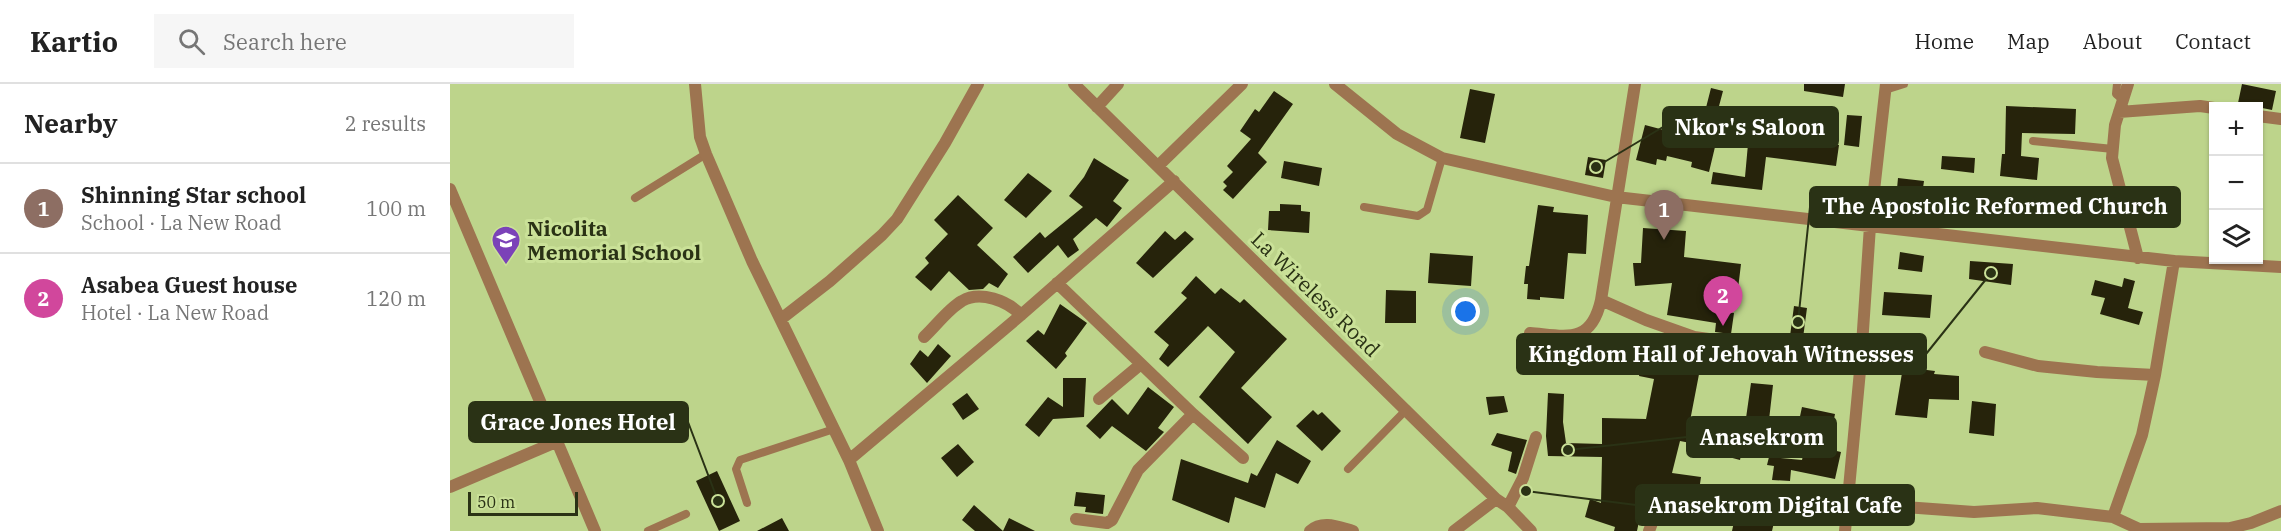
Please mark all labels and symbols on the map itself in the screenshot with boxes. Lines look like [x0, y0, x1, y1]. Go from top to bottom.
callout: Nkor's Saloon [1663, 107, 1838, 147]
text: Nkor's Saloon [1675, 112, 1825, 141]
callout: The Apostolic Reformed Church [1810, 187, 2180, 227]
pin: 1 [1644, 190, 1684, 240]
text: The Apostolic Reformed Church [1822, 191, 2168, 220]
place label: Nicolita Memorial School [527, 214, 701, 266]
school or university icon: Nicolita Memorial School [490, 224, 522, 266]
street label: La Wireless Road [1246, 225, 1387, 363]
pin: 2 [1704, 276, 1742, 326]
your location [1451, 297, 1480, 326]
callout: Kingdom Hall of Jehovah Witnesses [1517, 334, 1926, 374]
text: Kingdom Hall of Jehovah Witnesses [1528, 339, 1914, 368]
callout: Grace Jones Hotel [469, 402, 688, 442]
text: Grace Jones Hotel [480, 407, 676, 436]
callout: Anasekrom [1687, 417, 1836, 457]
text: Anasekrom [1700, 422, 1824, 451]
callout: Anasekrom Digital Cafe [1636, 485, 1914, 525]
scale bar [468, 489, 578, 516]
text: Anasekrom Digital Cafe [1648, 490, 1902, 519]

